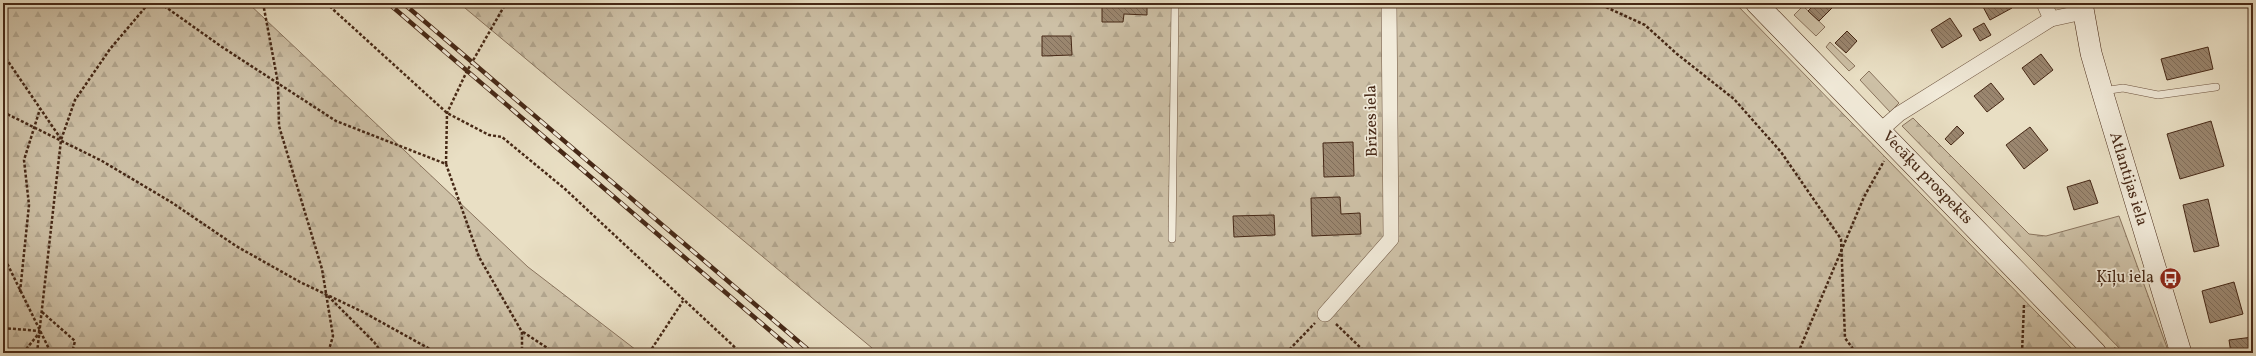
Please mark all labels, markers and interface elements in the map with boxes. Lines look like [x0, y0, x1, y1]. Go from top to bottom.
street label: Brīzes iela [1360, 85, 1384, 157]
street label: Vecāķu prospekts [1877, 126, 1977, 230]
street label: Atlantijas iela [2103, 129, 2153, 229]
bus stop icon: Ķīļu iela [2157, 265, 2183, 291]
place label: Ķīļu iela [2096, 267, 2154, 289]

